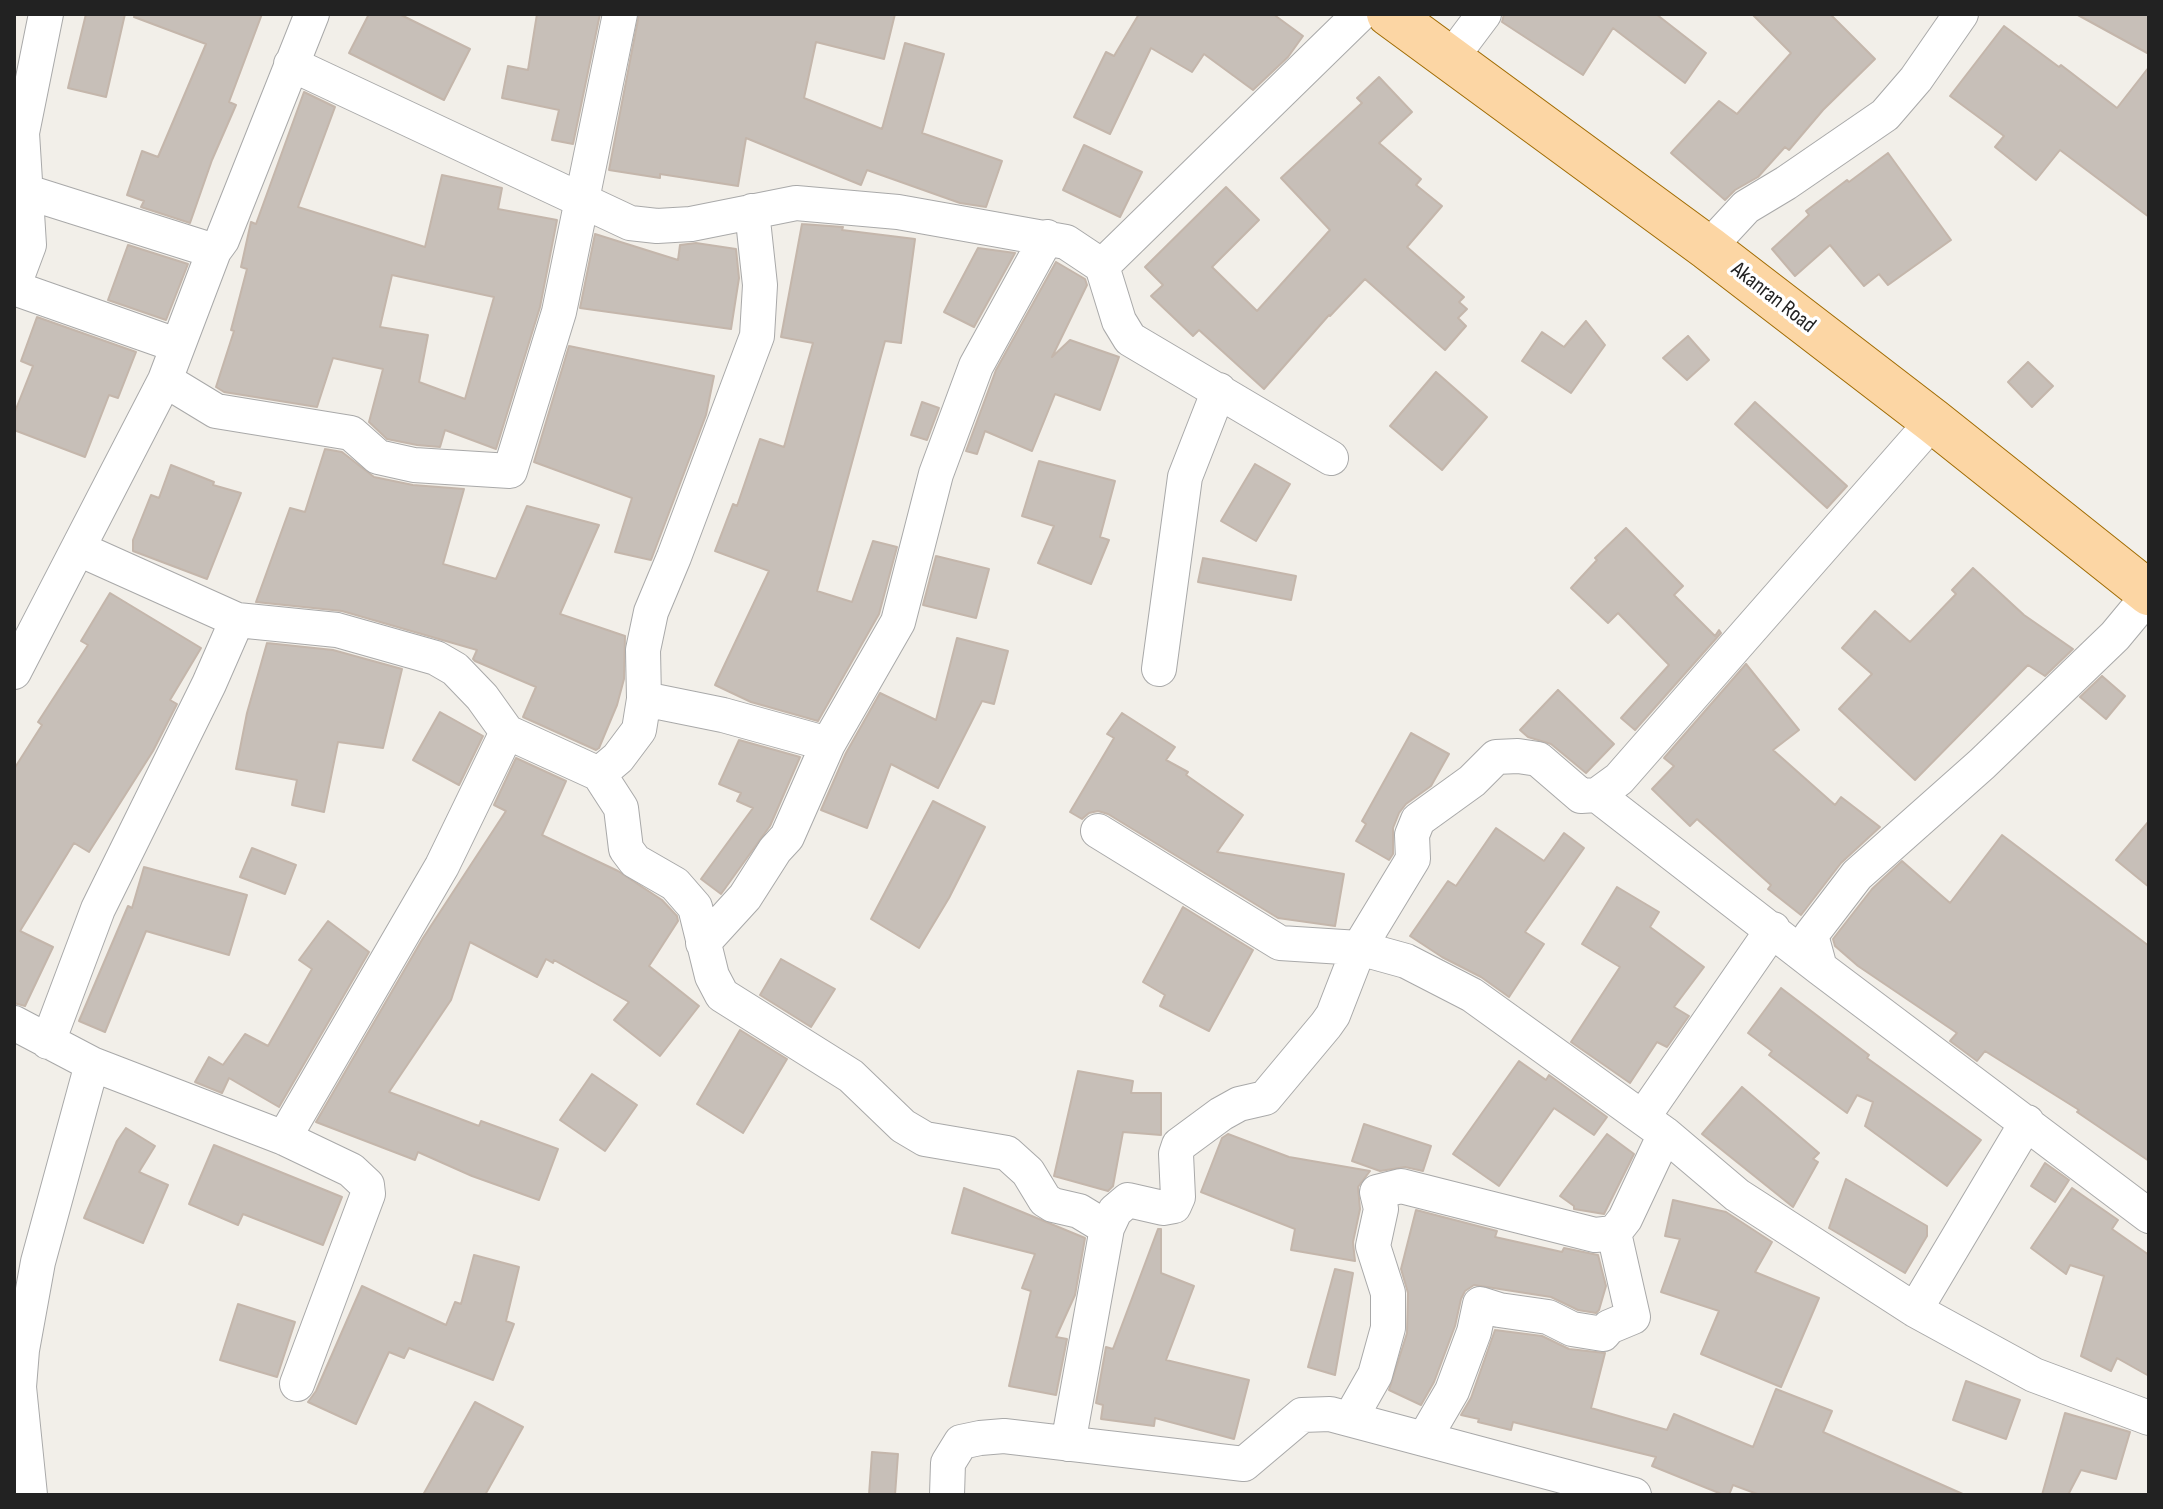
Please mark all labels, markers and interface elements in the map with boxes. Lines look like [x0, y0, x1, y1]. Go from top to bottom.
street label: Akanran Road [1725, 257, 1821, 339]

